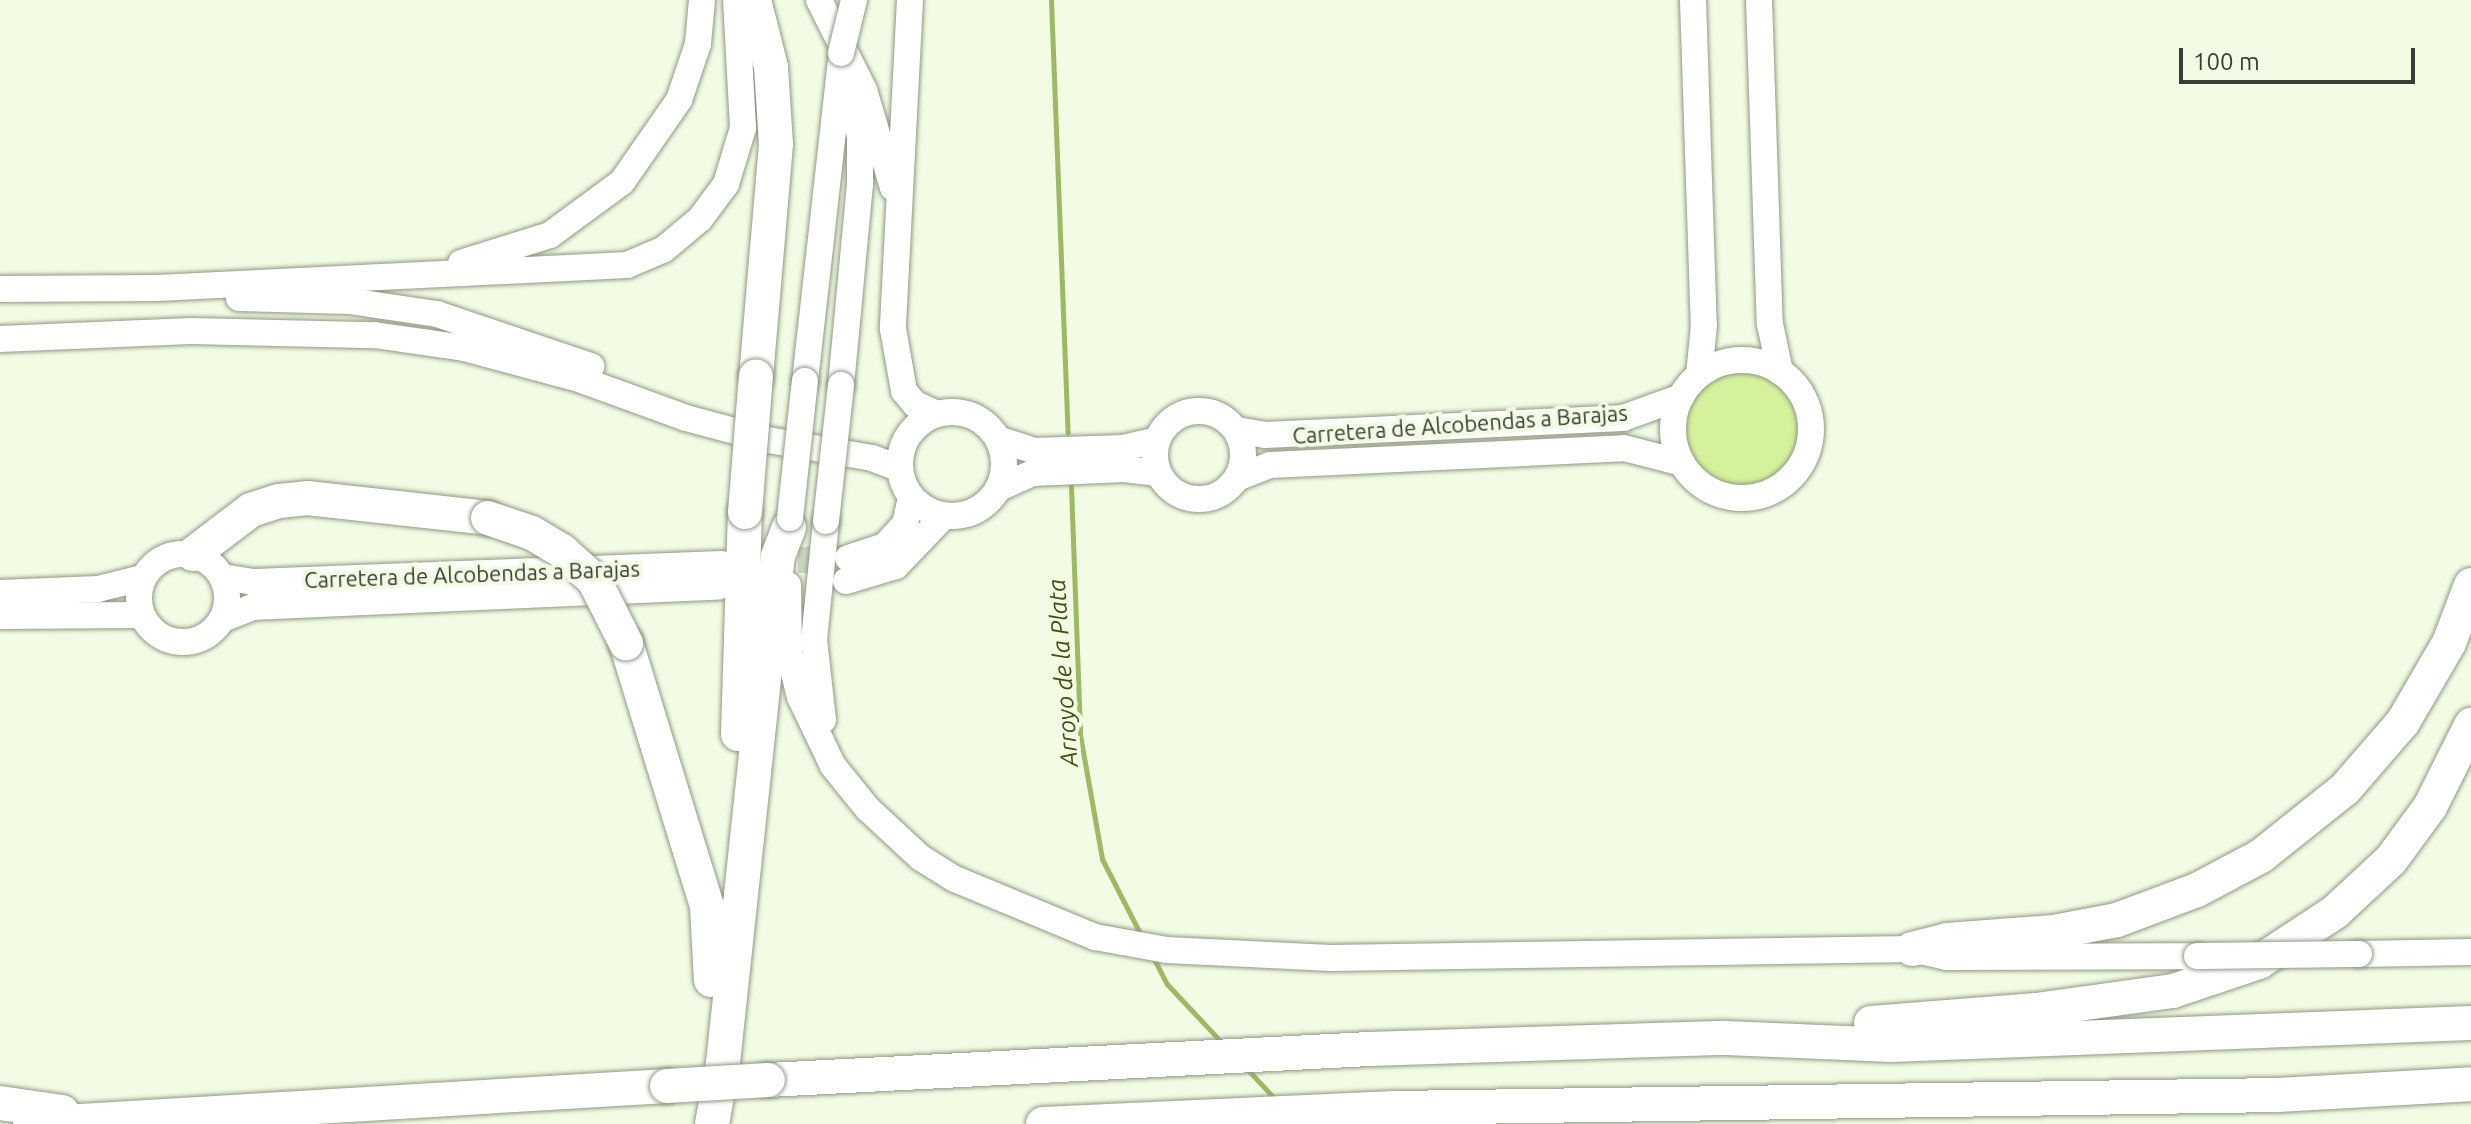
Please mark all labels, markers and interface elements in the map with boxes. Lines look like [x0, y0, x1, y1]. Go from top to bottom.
scale bar [2183, 32, 2419, 82]
text: 100 m [2193, 48, 2260, 75]
street label: Carretera de Alcobendas a Barajas [1292, 399, 1628, 449]
street label: Carretera de Alcobendas a Barajas [304, 555, 640, 593]
water label: Arroyo de la Plata [1042, 578, 1084, 768]

